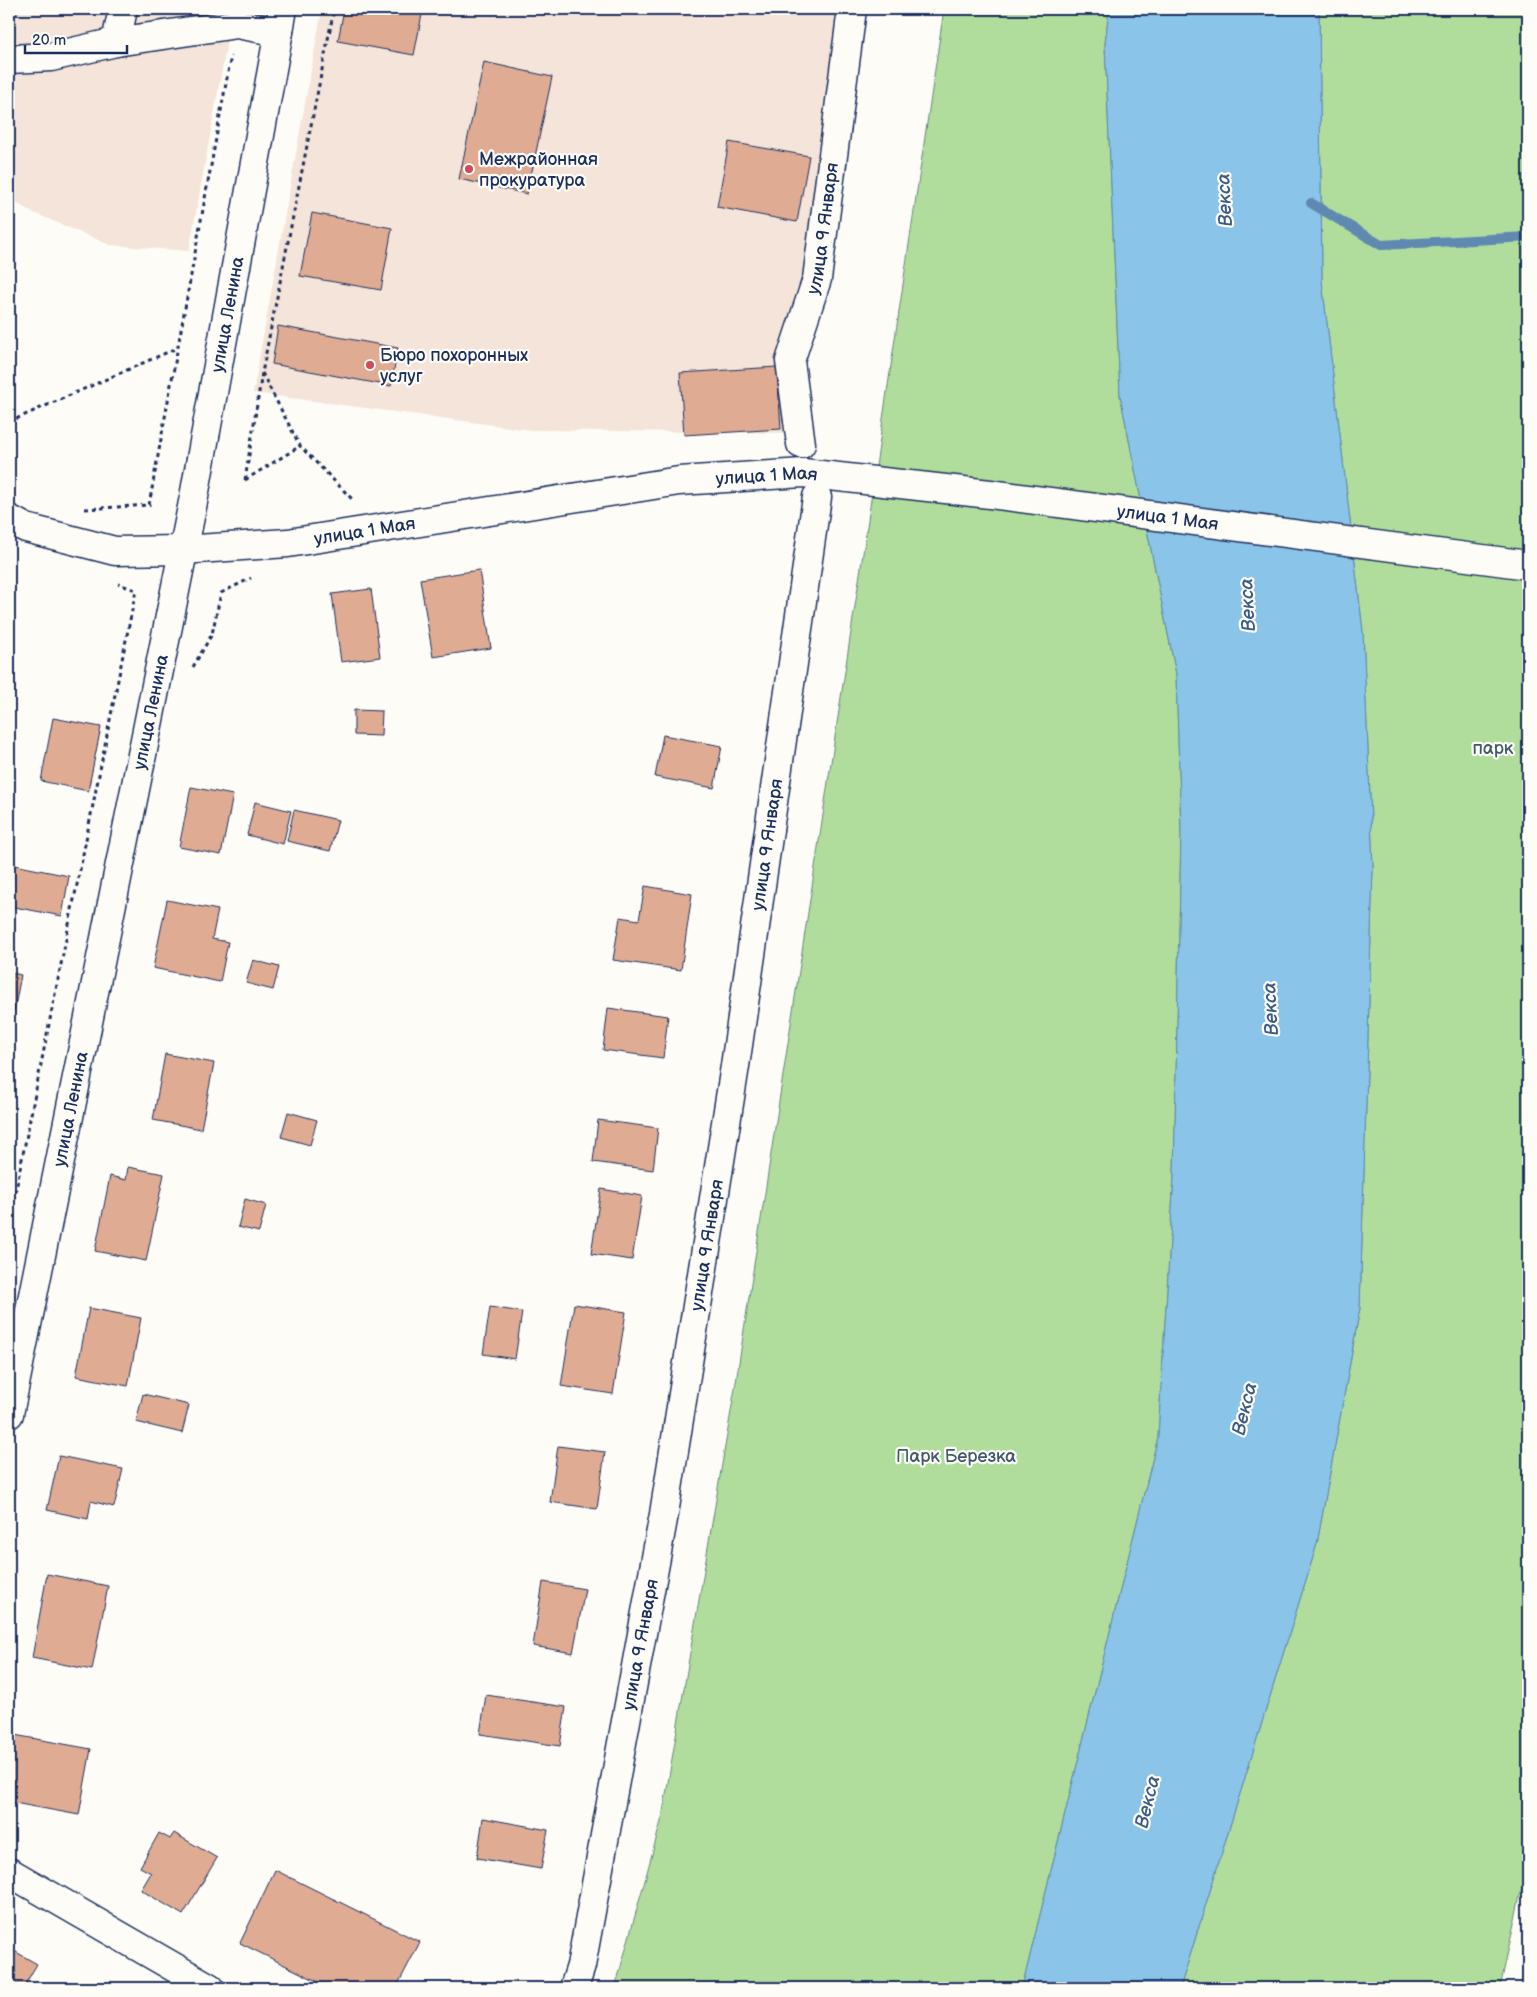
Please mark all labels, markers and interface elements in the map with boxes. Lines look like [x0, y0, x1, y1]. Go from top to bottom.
scale bar [25, 22, 128, 54]
text: 20 m [32, 31, 66, 50]
place label: Межрайонная прокуратура [479, 149, 598, 191]
street label: улица 9 Января [802, 161, 843, 297]
marker: Межрайонная прокуратура [463, 163, 475, 175]
water label: Векса [1212, 173, 1238, 227]
street label: улица Ленина [206, 255, 248, 374]
place label: Бюро похоронных услуг [380, 345, 528, 387]
marker: Бюро похоронных услуг [364, 359, 376, 371]
street label: улица 1 Мая [715, 462, 819, 489]
street label: улица 1 Мая [1116, 500, 1220, 535]
street label: улица 1 Мая [312, 512, 417, 549]
water label: Векса [1235, 578, 1261, 632]
street label: улица Ленина [129, 652, 173, 772]
park label: парк [1473, 738, 1514, 759]
street label: улица 9 Января [747, 777, 787, 912]
water label: Векса [1258, 982, 1284, 1036]
street label: улица Ленина [49, 1049, 92, 1169]
street label: улица 9 Января [686, 1178, 727, 1312]
water label: Векса [1227, 1380, 1263, 1438]
park label: Парк Березка [896, 1446, 1016, 1467]
street label: улица 9 Января [618, 1577, 662, 1712]
water label: Векса [1130, 1773, 1166, 1831]

